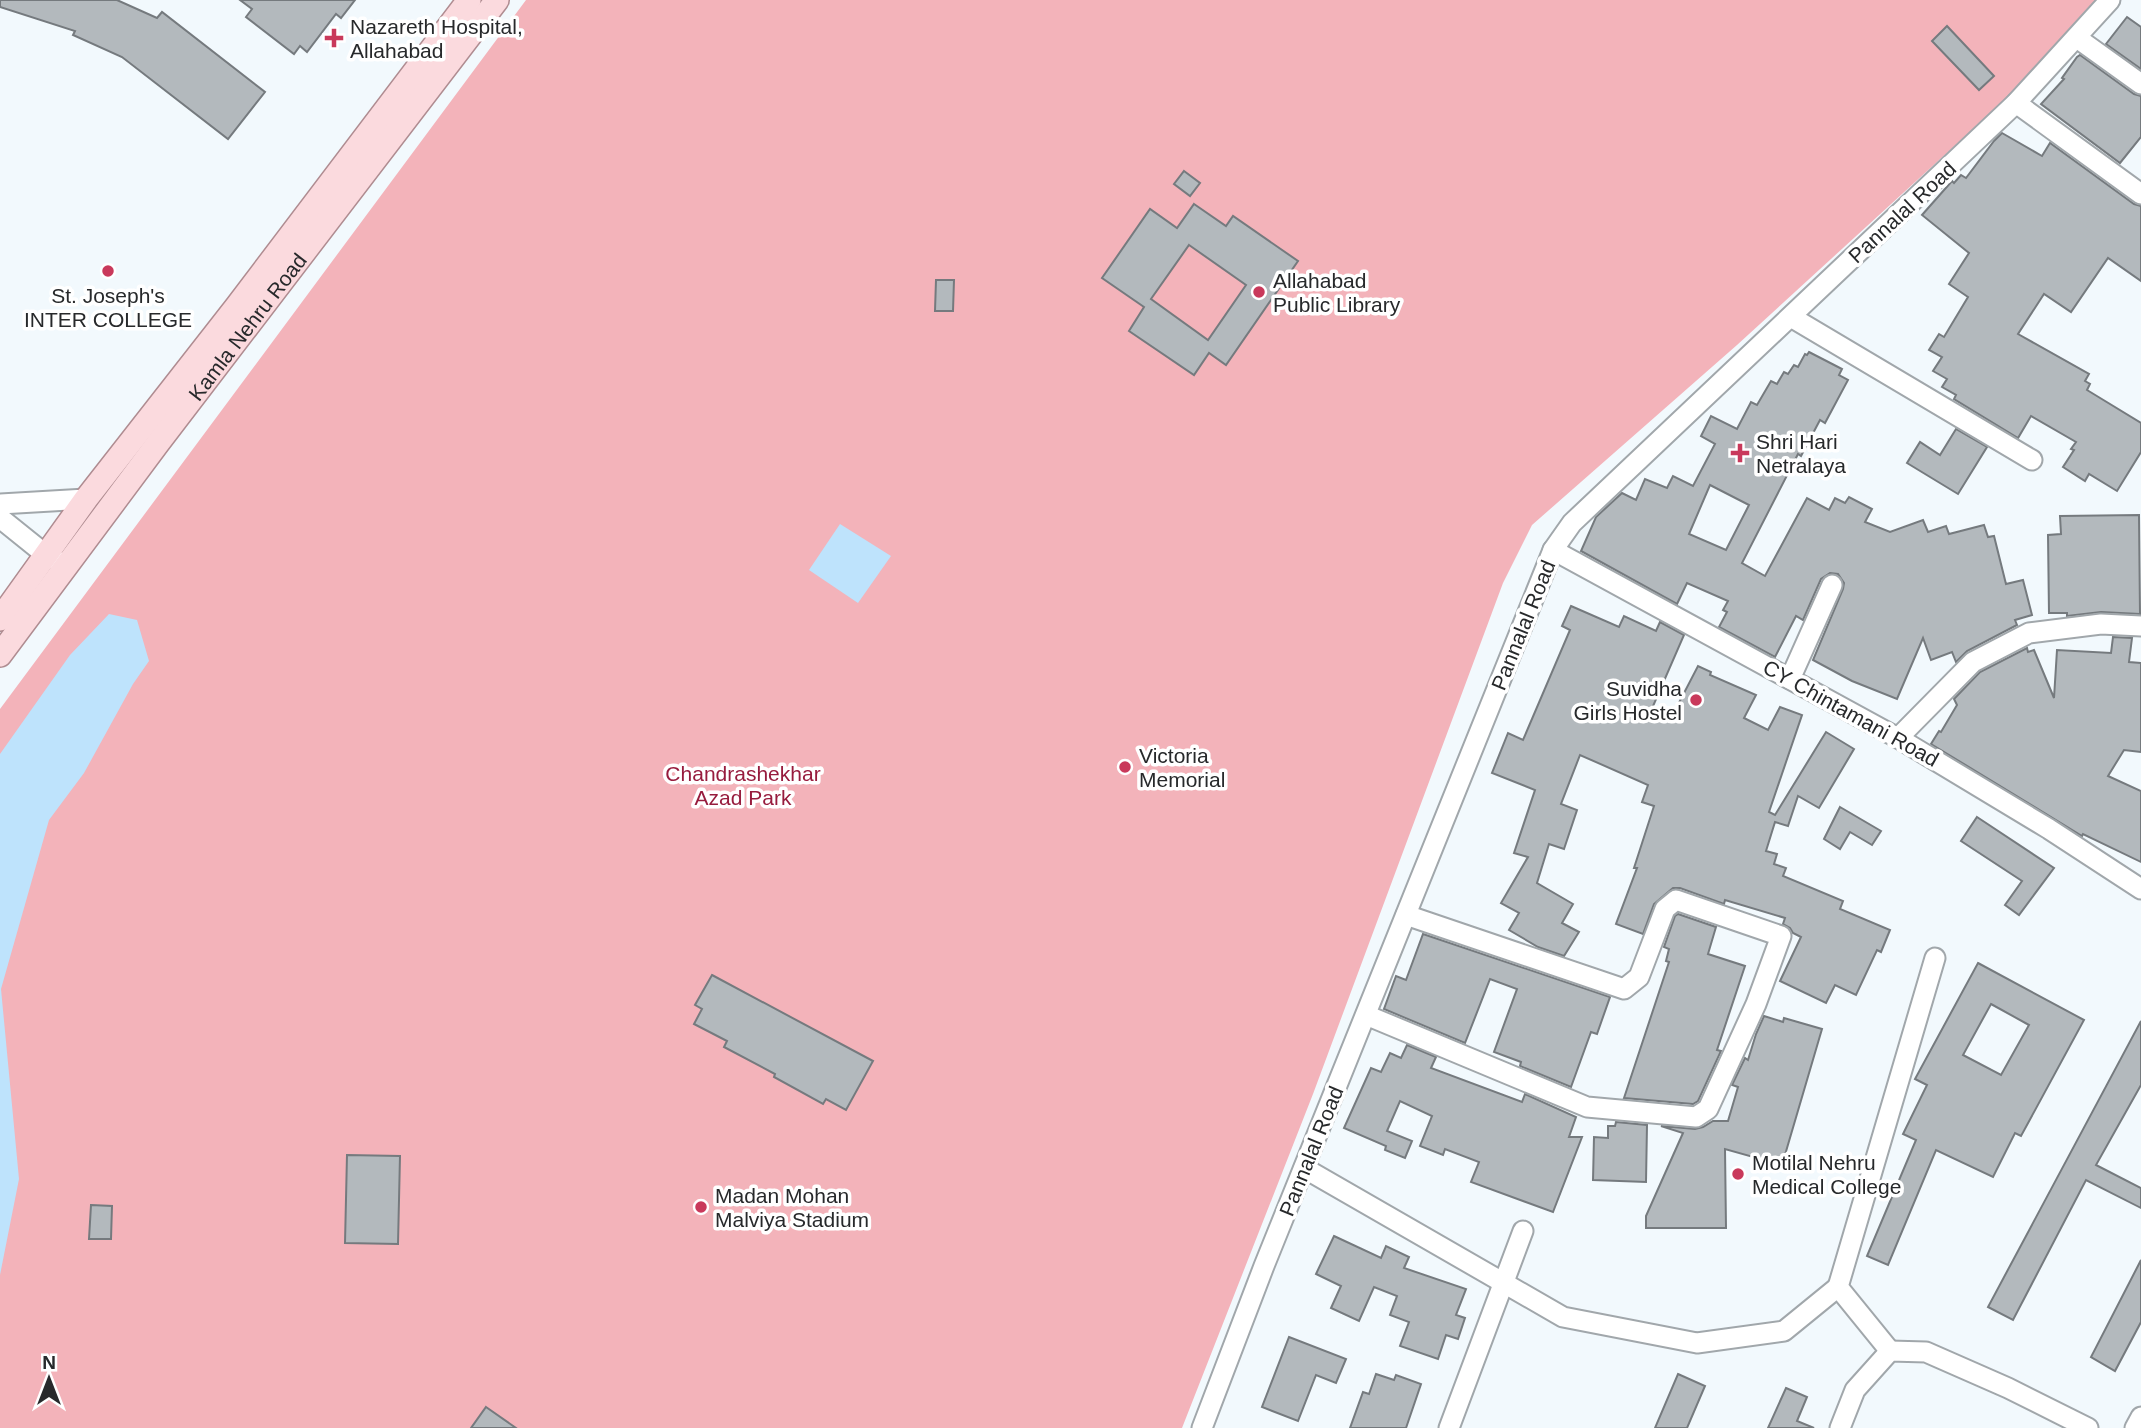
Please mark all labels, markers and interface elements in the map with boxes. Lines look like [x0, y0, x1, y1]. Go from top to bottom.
place label: Nazareth Hospital, Allahabad [350, 15, 523, 62]
marker: Nazareth Hospital, Allahabad [324, 28, 344, 48]
street label: Pannalal Road [1844, 157, 1960, 267]
street label: Kamla Nehru Road [184, 249, 311, 405]
marker: St. Joseph's INTER COLLEGE [100, 263, 116, 279]
place label: Allahabad Public Library [1273, 269, 1401, 316]
place label: St. Joseph's INTER COLLEGE [24, 284, 192, 331]
marker: Allahabad Public Library [1251, 284, 1267, 300]
place label: Shri Hari Netralaya [1756, 430, 1846, 477]
marker: Shri Hari Netralaya [1730, 443, 1750, 463]
street label: Pannalal Road [1487, 557, 1559, 693]
street label: CY Chintamani Road [1759, 655, 1943, 771]
place label: Suvidha Girls Hostel [1573, 677, 1682, 724]
marker: Suvidha Girls Hostel [1688, 692, 1704, 708]
place label: Victoria Memorial [1139, 744, 1225, 791]
marker: Victoria Memorial [1117, 759, 1133, 775]
park label: Chandrashekhar Azad Park [665, 762, 821, 809]
street label: Pannalal Road [1275, 1083, 1347, 1219]
place label: Motilal Nehru Medical College [1752, 1151, 1901, 1198]
marker: Motilal Nehru Medical College [1730, 1166, 1746, 1182]
place label: Madan Mohan Malviya Stadium [715, 1184, 869, 1231]
marker: Madan Mohan Malviya Stadium [693, 1199, 709, 1215]
north arrow [14, 1344, 84, 1414]
text: N [42, 1352, 56, 1373]

